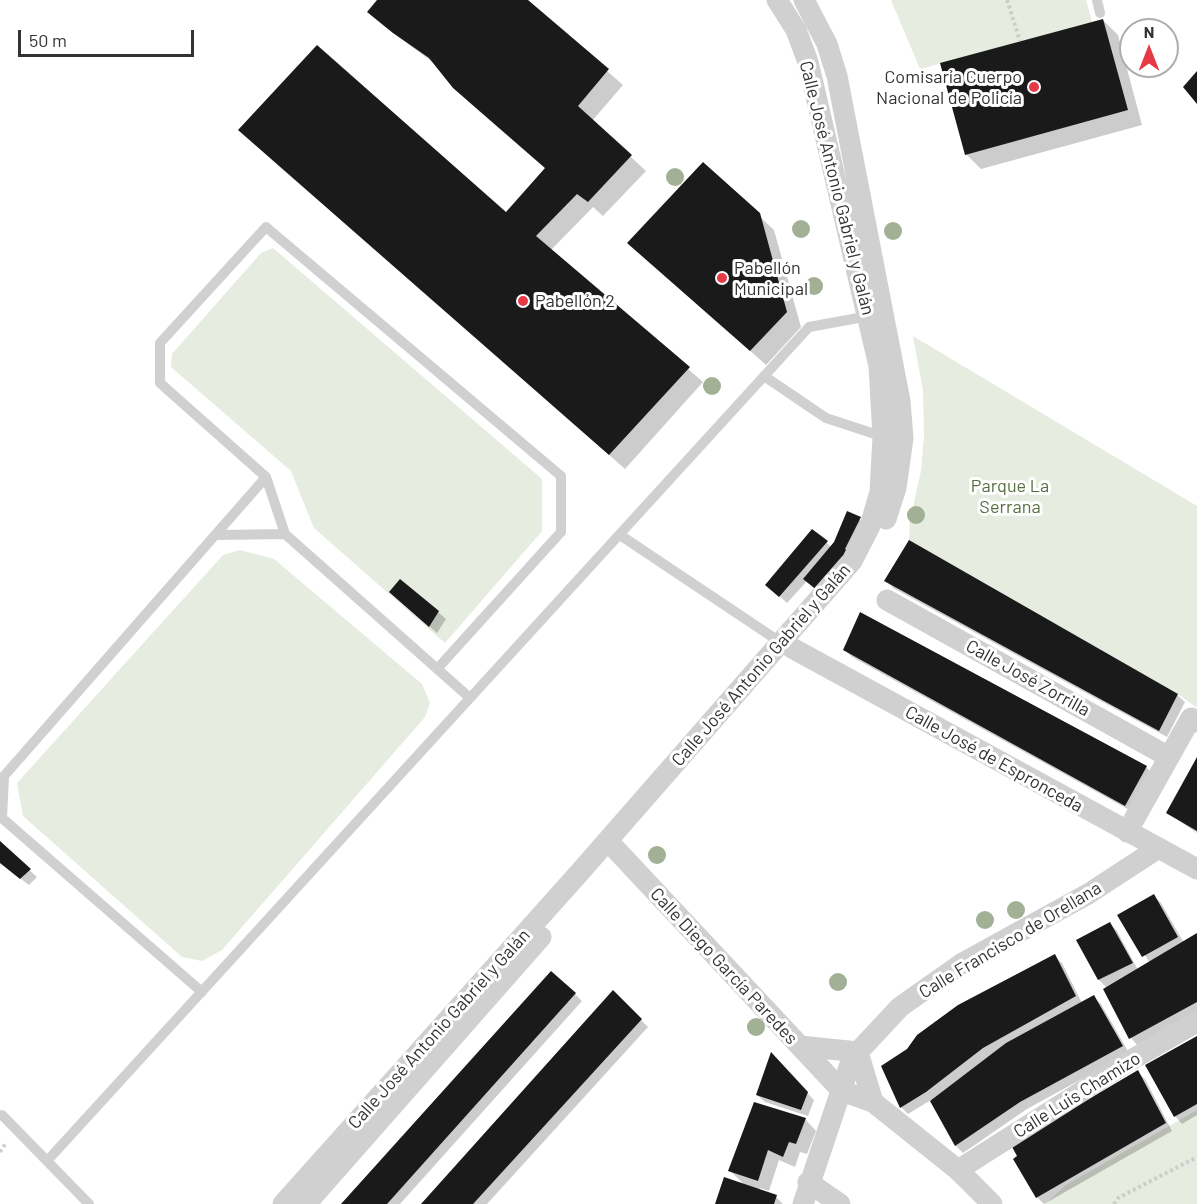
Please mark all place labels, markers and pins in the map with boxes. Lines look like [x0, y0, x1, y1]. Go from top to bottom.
place label: Comisaría Cuerpo Nacional de Policía [876, 66, 1022, 109]
marker: Comisaría Cuerpo Nacional de Policía [1027, 80, 1041, 94]
place label: Pabellón Municipal [734, 257, 808, 300]
marker: Pabellón Municipal [715, 271, 729, 285]
place label: Pabellón 2 [535, 290, 615, 312]
marker: Pabellón 2 [516, 294, 530, 308]

